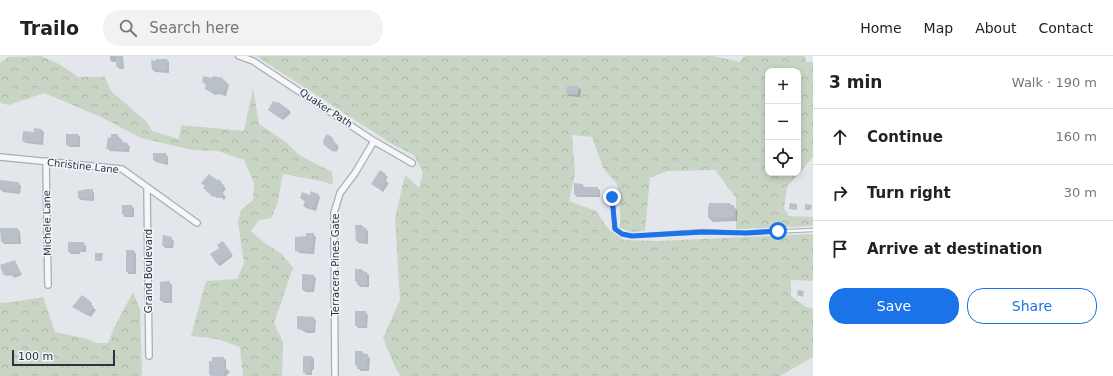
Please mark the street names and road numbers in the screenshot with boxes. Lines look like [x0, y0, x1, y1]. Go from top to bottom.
street label: Quaker Path [298, 86, 354, 130]
street label: Christine Lane [47, 157, 119, 175]
street label: Michele Lane [41, 190, 53, 256]
street label: Terracera Pines Gate [330, 213, 341, 318]
street label: Grand Boulevard [143, 229, 154, 313]

